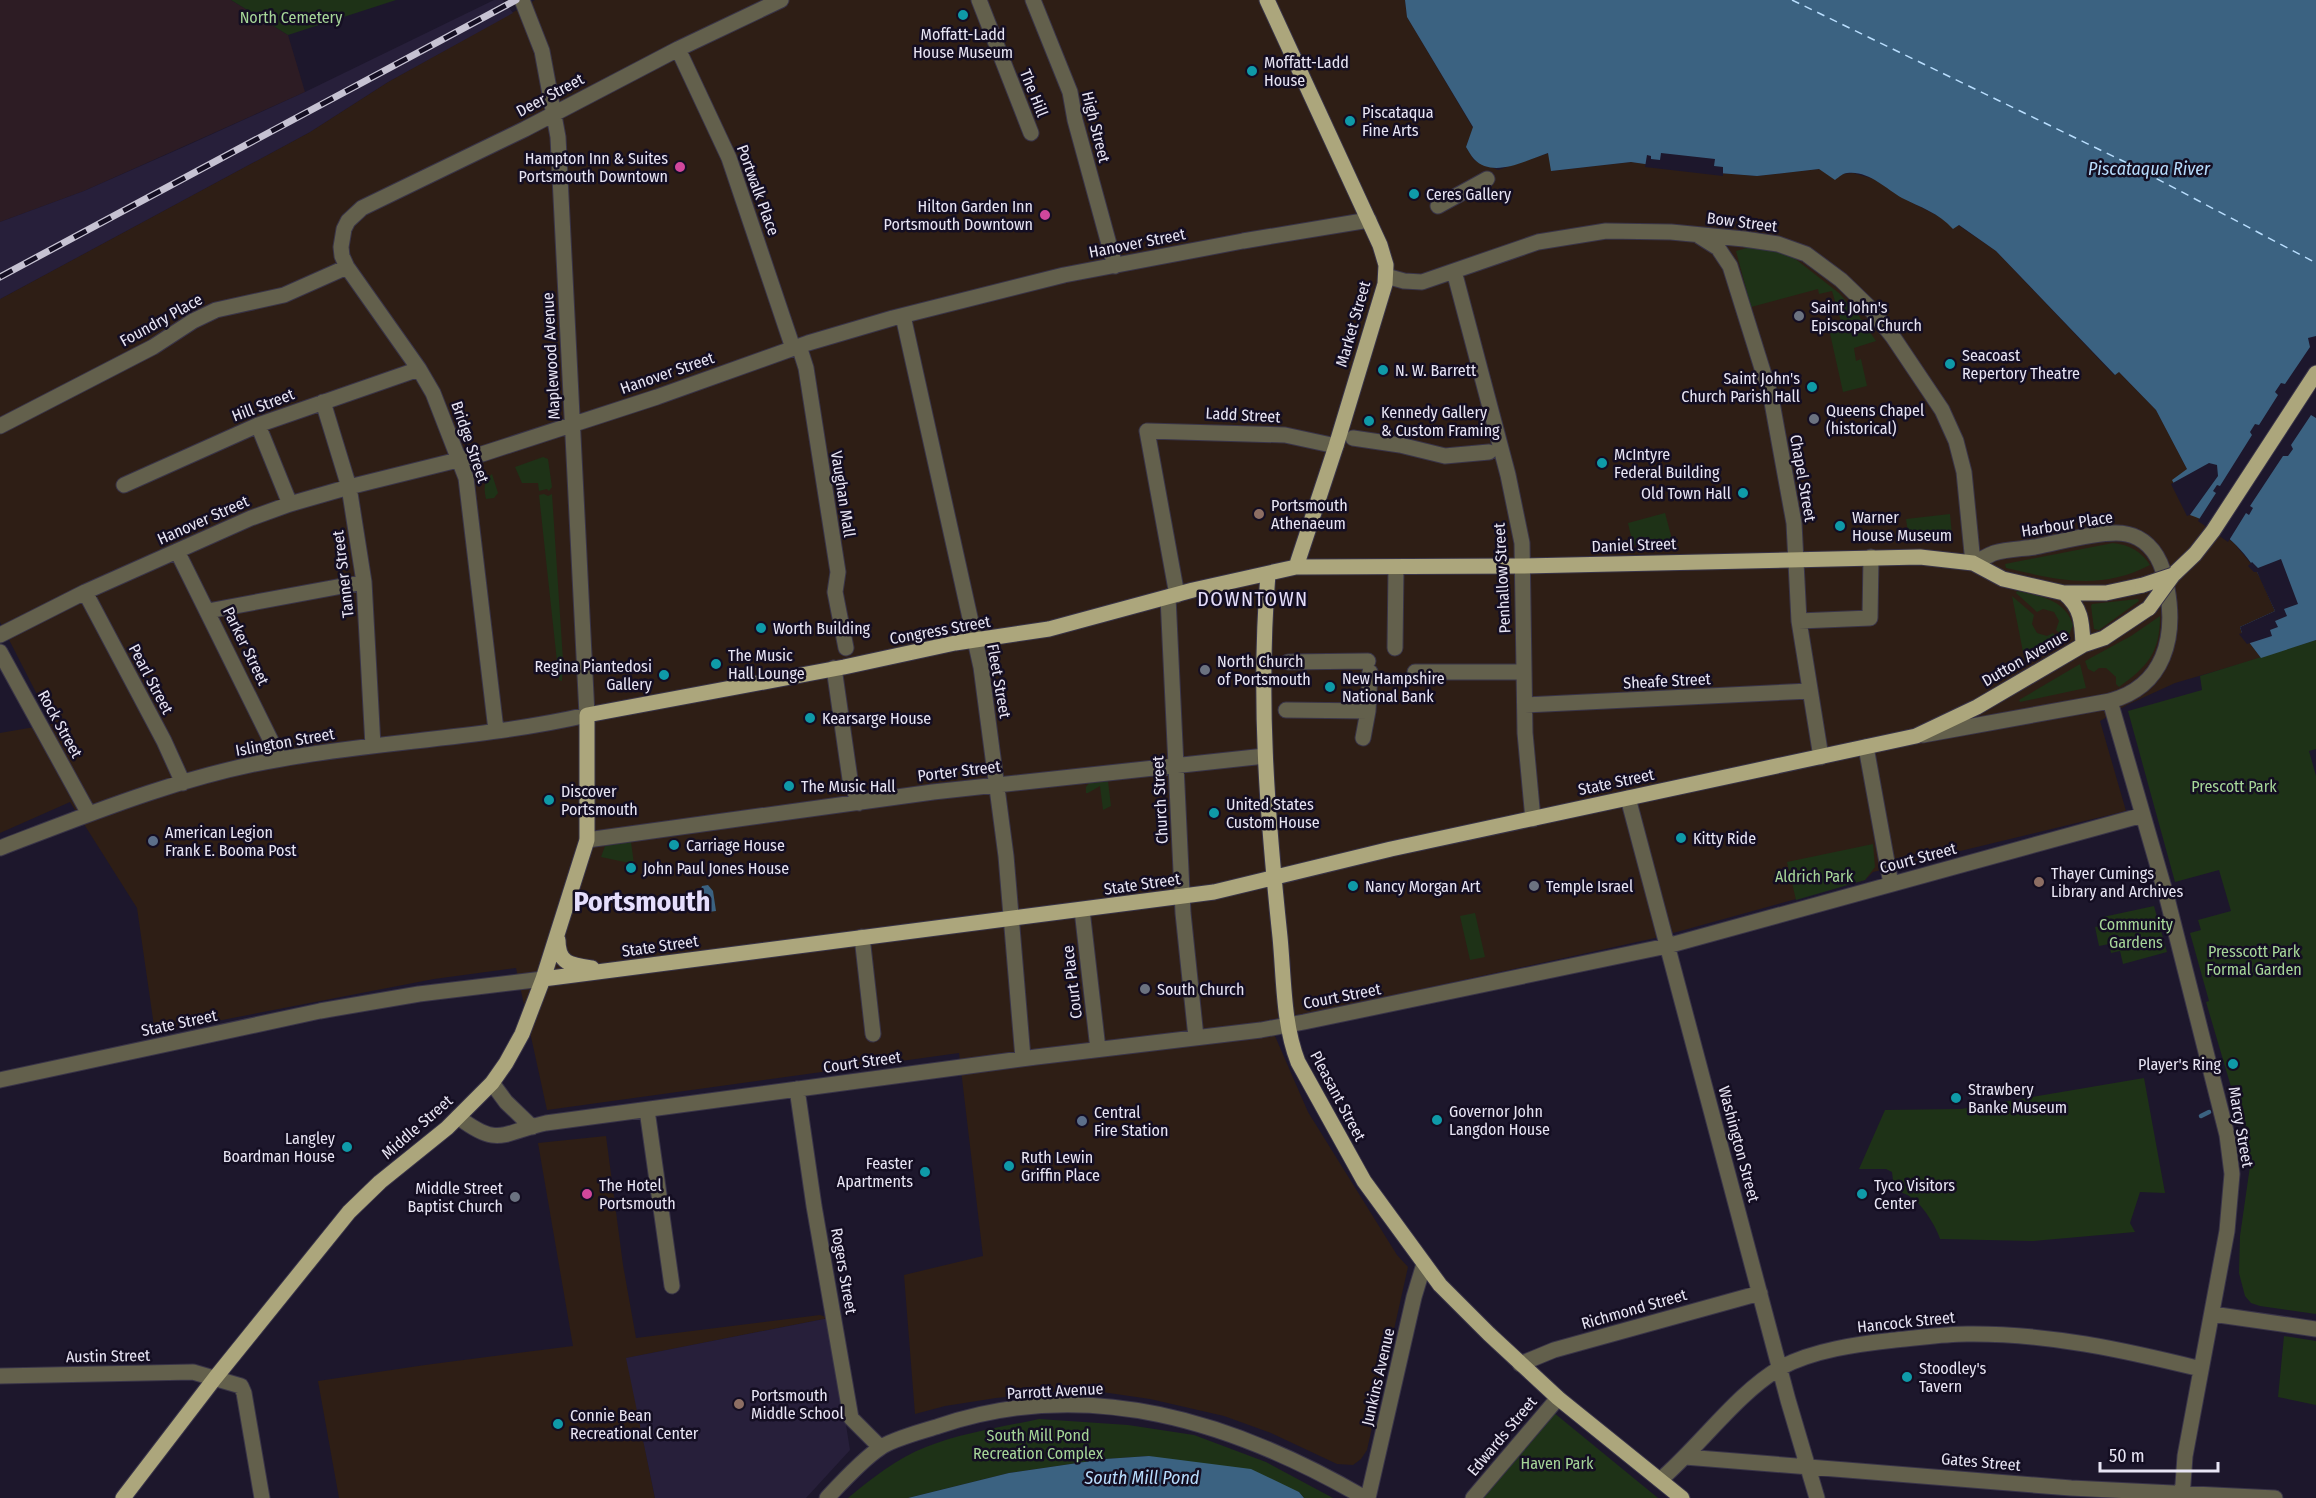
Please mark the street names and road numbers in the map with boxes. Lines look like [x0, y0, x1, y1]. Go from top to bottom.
street label: The Hill [1016, 66, 1052, 120]
street label: Deer Street [513, 69, 588, 121]
street label: High Street [1078, 89, 1114, 165]
street label: Portwalk Place [733, 142, 783, 238]
street label: Bow Street [1706, 208, 1779, 236]
street label: Hanover Street [1087, 224, 1188, 262]
street label: Market Street [1332, 278, 1375, 369]
street label: Foundry Place [116, 290, 206, 350]
street label: Maplewood Avenue [538, 292, 564, 420]
street label: Hanover Street [618, 348, 717, 398]
street label: Hill Street [229, 384, 298, 426]
street label: Bridge Street [447, 399, 493, 486]
street label: Ladd Street [1205, 404, 1282, 426]
street label: Chapel Street [1786, 433, 1820, 524]
street label: Vaughan Mall [827, 449, 859, 539]
street label: Hanover Street [154, 491, 252, 549]
street label: Harbour Place [2020, 507, 2114, 541]
street label: Penhallow Street [1490, 521, 1514, 634]
street label: Tanner Street [328, 528, 358, 619]
street label: Daniel Street [1591, 534, 1677, 556]
street label: Parker Street [219, 604, 273, 689]
street label: Congress Street [888, 612, 993, 648]
street label: Dutton Avenue [1978, 626, 2072, 690]
street label: Pearl Street [125, 641, 178, 718]
street label: Fleet Street [983, 642, 1015, 720]
street label: Sheafe Street [1623, 669, 1712, 693]
street label: Rock Street [34, 687, 87, 762]
street label: Islington Street [234, 724, 337, 760]
street label: Church Street [1148, 755, 1172, 845]
street label: Porter Street [916, 756, 1002, 786]
street label: State Street [1576, 765, 1656, 799]
street label: Court Street [1878, 838, 1959, 877]
street label: State Street [1103, 869, 1182, 899]
street label: State Street [621, 931, 700, 961]
street label: Court Place [1058, 944, 1086, 1020]
street label: Court Street [1302, 979, 1383, 1013]
street label: State Street [139, 1006, 219, 1040]
street label: Court Street [822, 1047, 903, 1077]
street label: Pleasant Street [1306, 1048, 1370, 1145]
street label: Washington Street [1714, 1084, 1764, 1205]
street label: Marcy Street [2225, 1085, 2258, 1170]
street label: Middle Street [378, 1091, 457, 1163]
street label: Rogers Street [827, 1226, 861, 1316]
street label: Richmond Street [1579, 1285, 1690, 1333]
street label: Hancock Street [1856, 1307, 1957, 1337]
street label: Junkins Avenue [1358, 1326, 1398, 1428]
street label: Austin Street [66, 1346, 151, 1366]
street label: Parrott Avenue [1006, 1379, 1104, 1403]
street label: Edwards Street [1463, 1392, 1541, 1479]
street label: Gates Street [1940, 1449, 2022, 1475]

